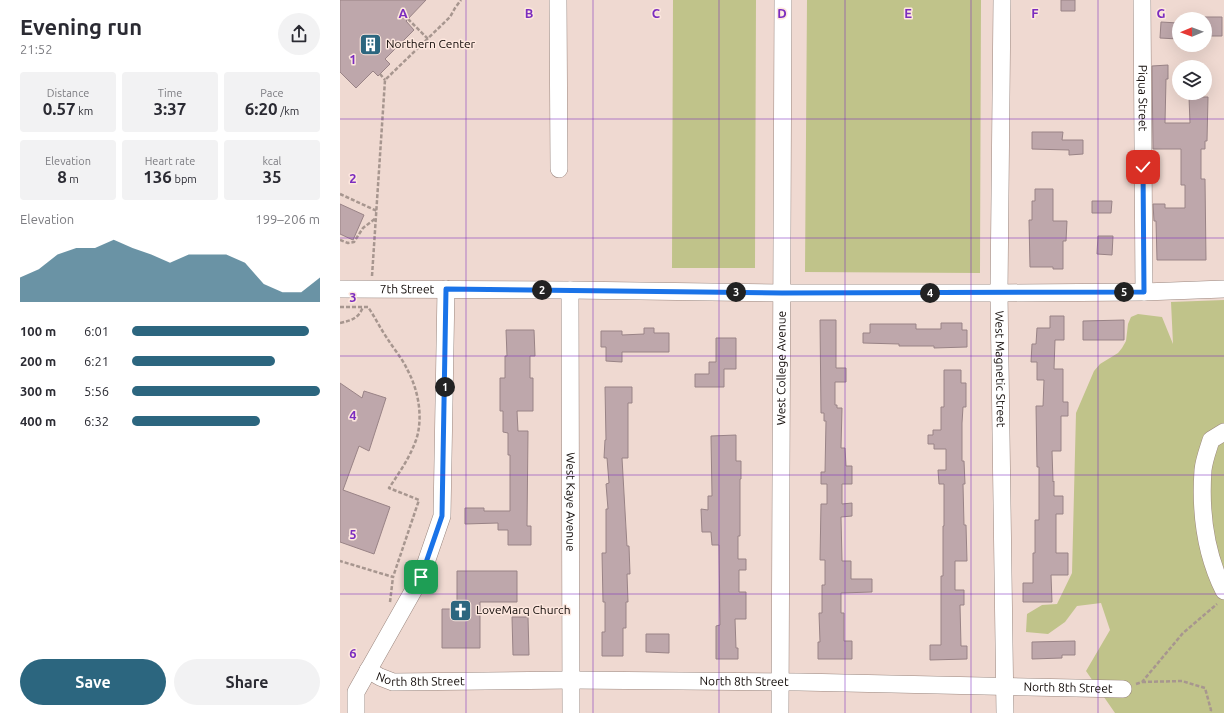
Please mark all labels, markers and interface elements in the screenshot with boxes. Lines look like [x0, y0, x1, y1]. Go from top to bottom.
text: A [398, 6, 408, 20]
text: B [525, 6, 534, 20]
text: C [652, 6, 661, 20]
text: D [777, 6, 787, 20]
text: E [904, 6, 912, 20]
text: F [1031, 6, 1039, 20]
text: G [1157, 6, 1166, 20]
north arrow [1172, 12, 1212, 52]
map controls [1172, 12, 1212, 100]
button: share [278, 13, 320, 55]
text: Evening run [20, 14, 142, 39]
building icon: Northern Center [357, 31, 383, 57]
place label: Northern Center [386, 37, 476, 50]
text: 21:52 [20, 42, 53, 56]
text: 1 [349, 52, 357, 66]
button: layers [1172, 60, 1212, 100]
street label: Piqua Street [1136, 65, 1150, 132]
text: Distance [47, 87, 89, 99]
text: Time [158, 87, 182, 99]
text: Pace [260, 87, 284, 99]
text: 0.57 [43, 99, 76, 118]
text: 3:37 [154, 99, 186, 118]
text: 6:20 [245, 99, 278, 118]
text: km [76, 105, 93, 117]
text: /km [278, 105, 299, 117]
pin [1126, 150, 1160, 184]
text: Elevation [45, 155, 91, 167]
text: Heart rate [145, 155, 195, 167]
text: kcal [263, 155, 282, 167]
icon: check [1132, 156, 1154, 178]
text: 8 [57, 167, 67, 186]
text: 136 [143, 167, 172, 186]
text: 35 [262, 167, 282, 186]
text: 2 [349, 171, 357, 185]
text: m [67, 173, 79, 185]
text: bpm [172, 173, 197, 185]
text: Elevation [20, 212, 74, 226]
text: 199–206 m [255, 212, 320, 226]
pin: 2 [532, 280, 552, 300]
street label: 7th Street [380, 282, 435, 295]
pin: 3 [726, 282, 746, 302]
pin: 5 [1114, 282, 1134, 302]
pin: 4 [920, 283, 940, 303]
text: 2 [539, 284, 545, 296]
text: 3 [733, 286, 739, 298]
text: 5 [1121, 286, 1127, 298]
text: 4 [927, 287, 933, 299]
text: 3 [349, 290, 357, 304]
street label: West College Avenue [774, 311, 788, 425]
street label: West Magnetic Street [993, 311, 1008, 428]
text: 100 m [20, 324, 56, 338]
text: 6:01 [84, 324, 109, 338]
text: 200 m [20, 354, 56, 368]
text: 6:21 [84, 354, 109, 368]
pin: 1 [435, 377, 455, 397]
text: 1 [442, 381, 448, 393]
text: 300 m [20, 384, 56, 398]
text: 5:56 [84, 384, 109, 398]
text: 4 [349, 408, 357, 422]
text: 400 m [20, 414, 56, 428]
text: 6:32 [84, 414, 109, 428]
street label: West Kaye Avenue [564, 452, 578, 552]
text: 5 [349, 527, 357, 541]
pin [404, 560, 438, 594]
icon: arrive [410, 566, 432, 588]
church icon: LoveMarq Church [447, 597, 473, 623]
place label: LoveMarq Church [476, 603, 571, 616]
text: 6 [349, 646, 357, 660]
button: Save [20, 659, 166, 705]
button: Share [174, 659, 320, 705]
street label: North 8th Street [375, 669, 465, 688]
street label: North 8th Street [700, 674, 789, 688]
street label: North 8th Street [1023, 680, 1113, 695]

